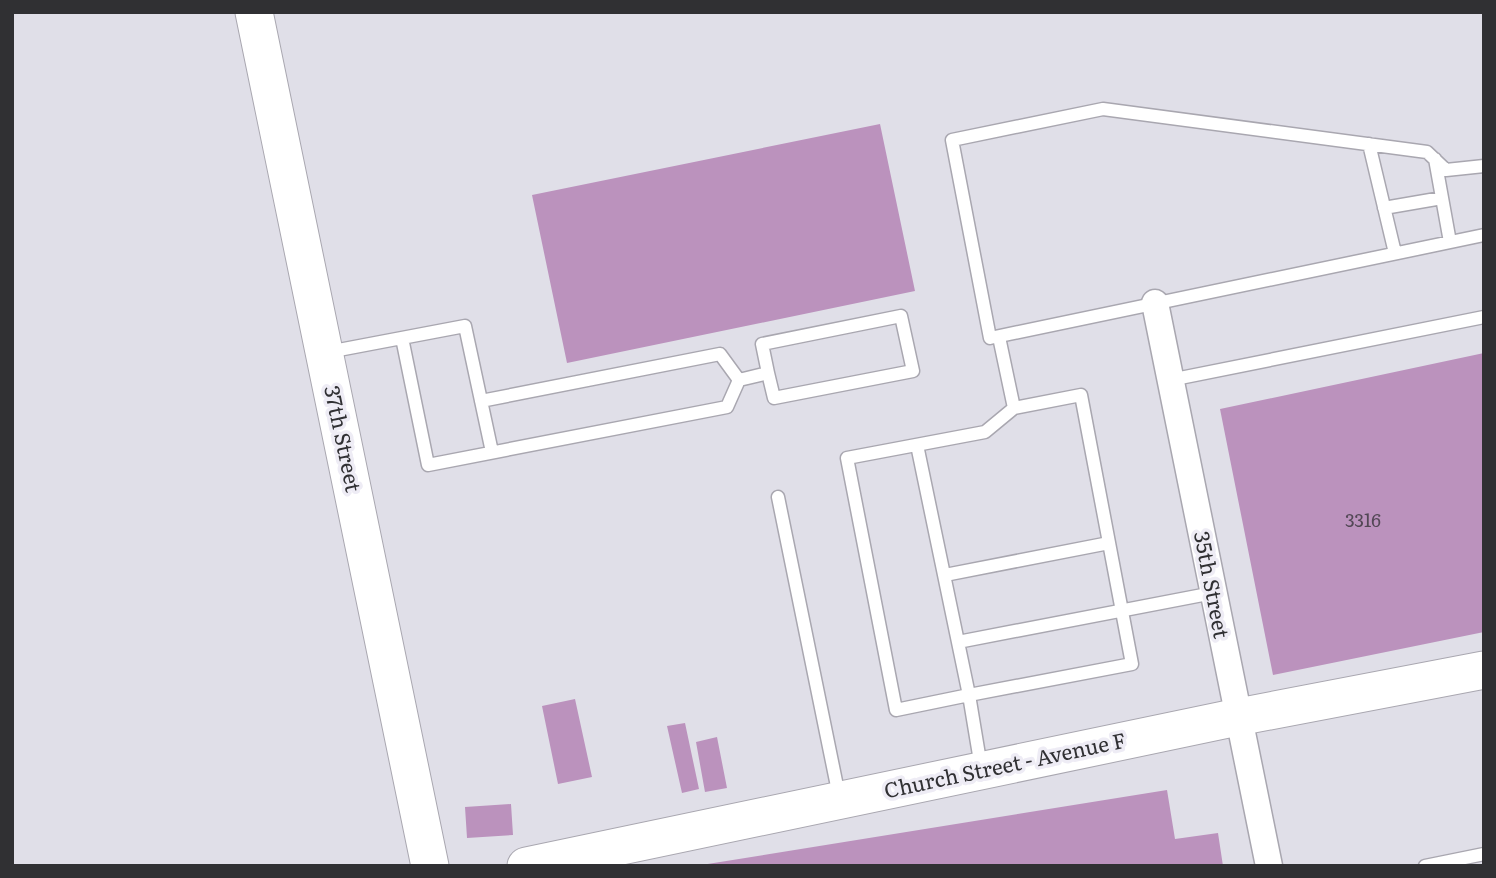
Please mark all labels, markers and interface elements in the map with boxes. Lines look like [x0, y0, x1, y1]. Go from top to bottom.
street label: 37th Street [318, 382, 371, 495]
house number: 3316 [1345, 506, 1381, 533]
street label: 35th Street [1188, 528, 1239, 641]
street label: Church Street - Avenue F [881, 723, 1128, 804]

